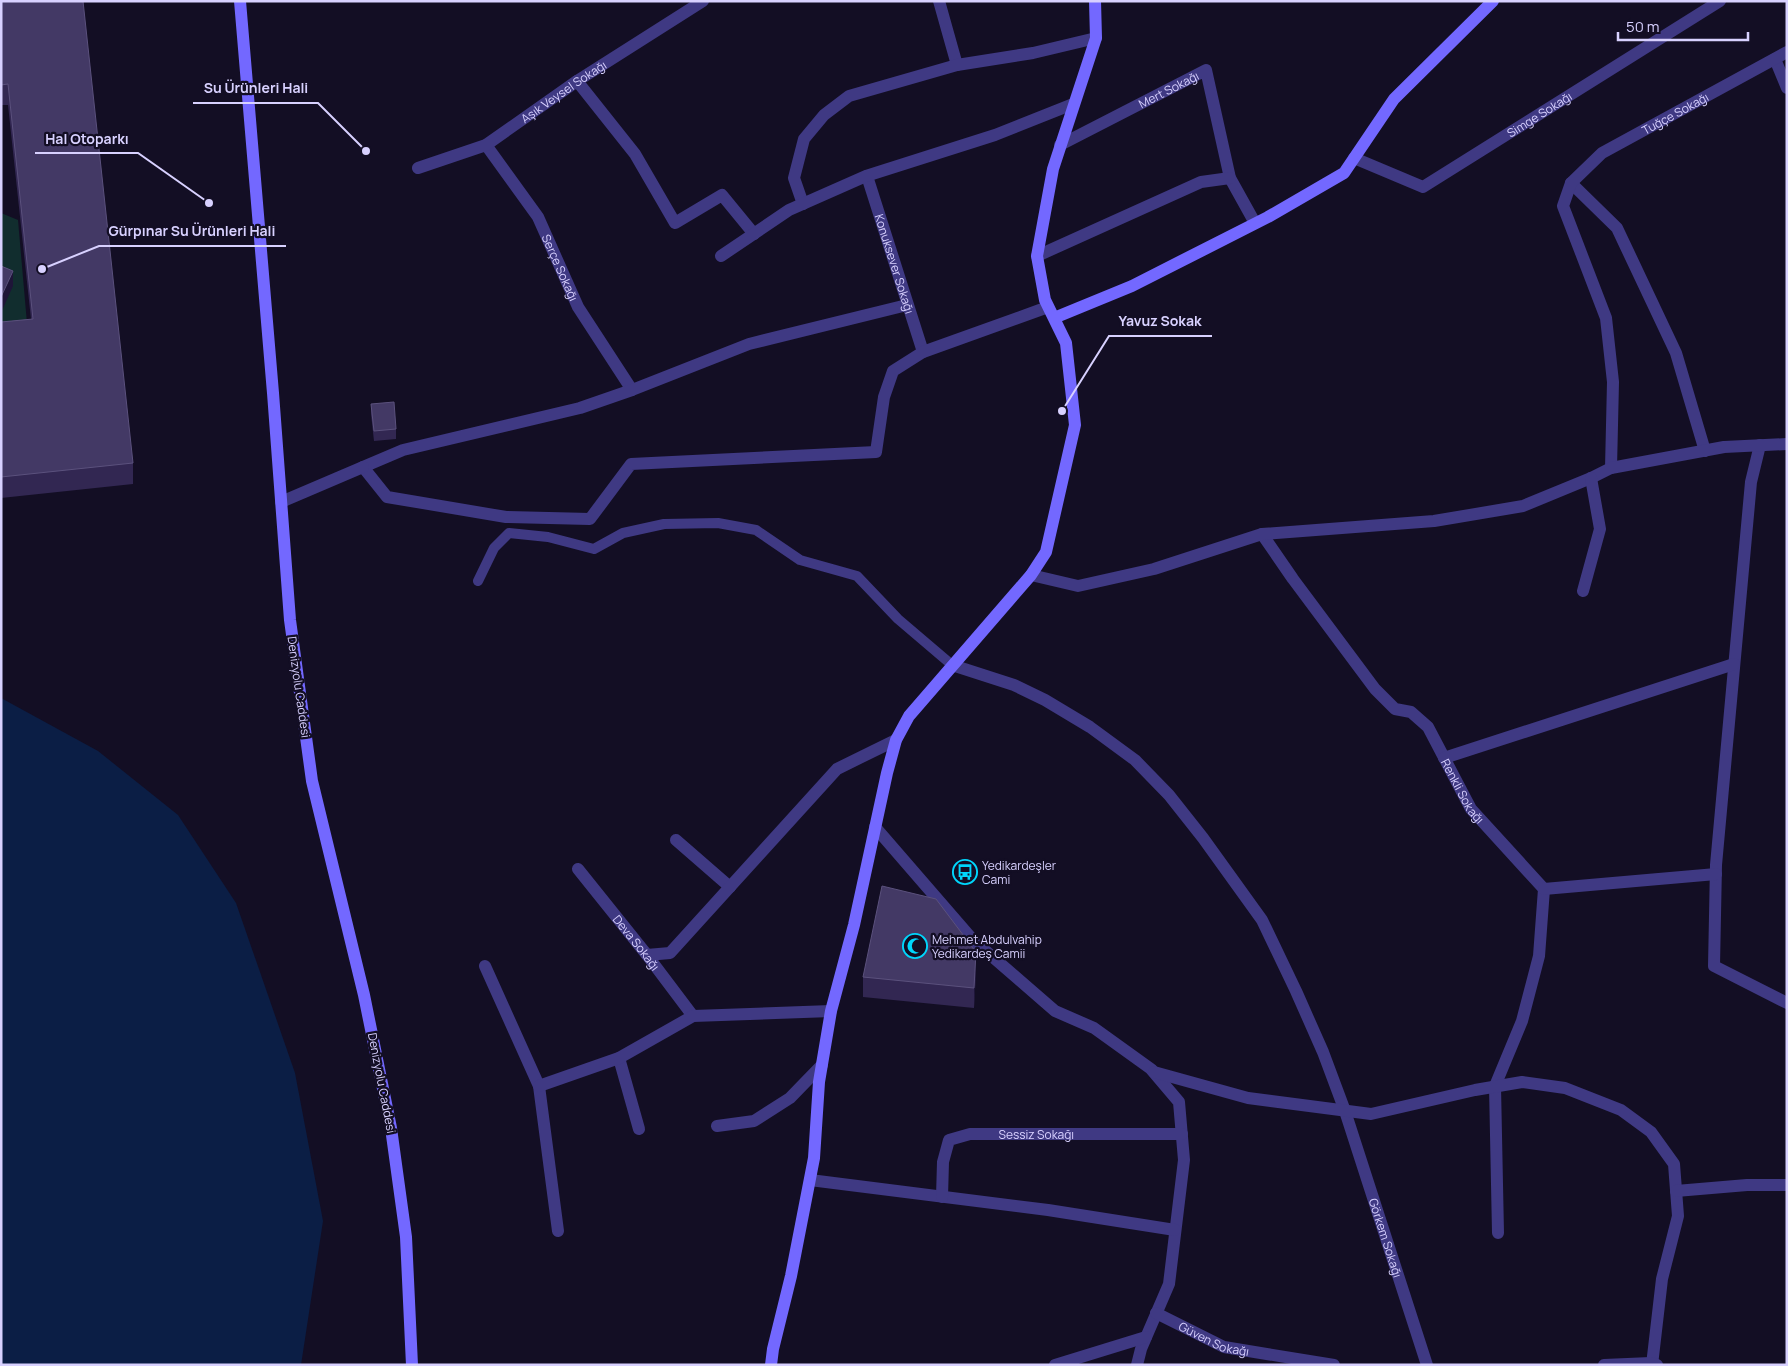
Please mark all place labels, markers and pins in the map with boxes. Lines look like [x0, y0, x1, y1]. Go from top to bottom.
callout: Su Ürünleri Hali [193, 74, 318, 103]
callout: Hal Otoparkı [35, 124, 138, 153]
callout: Gürpınar Su Ürünleri Hali [99, 217, 286, 246]
callout: Yavuz Sokak [1109, 307, 1212, 336]
place label: Yedikardeşler Cami [982, 857, 1057, 888]
bus stop icon: Yedikardeşler Cami [952, 859, 978, 885]
place label: Mehmet Abdulvahip Yedikardeş Camii [932, 931, 1042, 962]
mosque icon: Mehmet Abdulvahip Yedikardeş Camii [902, 933, 928, 959]

